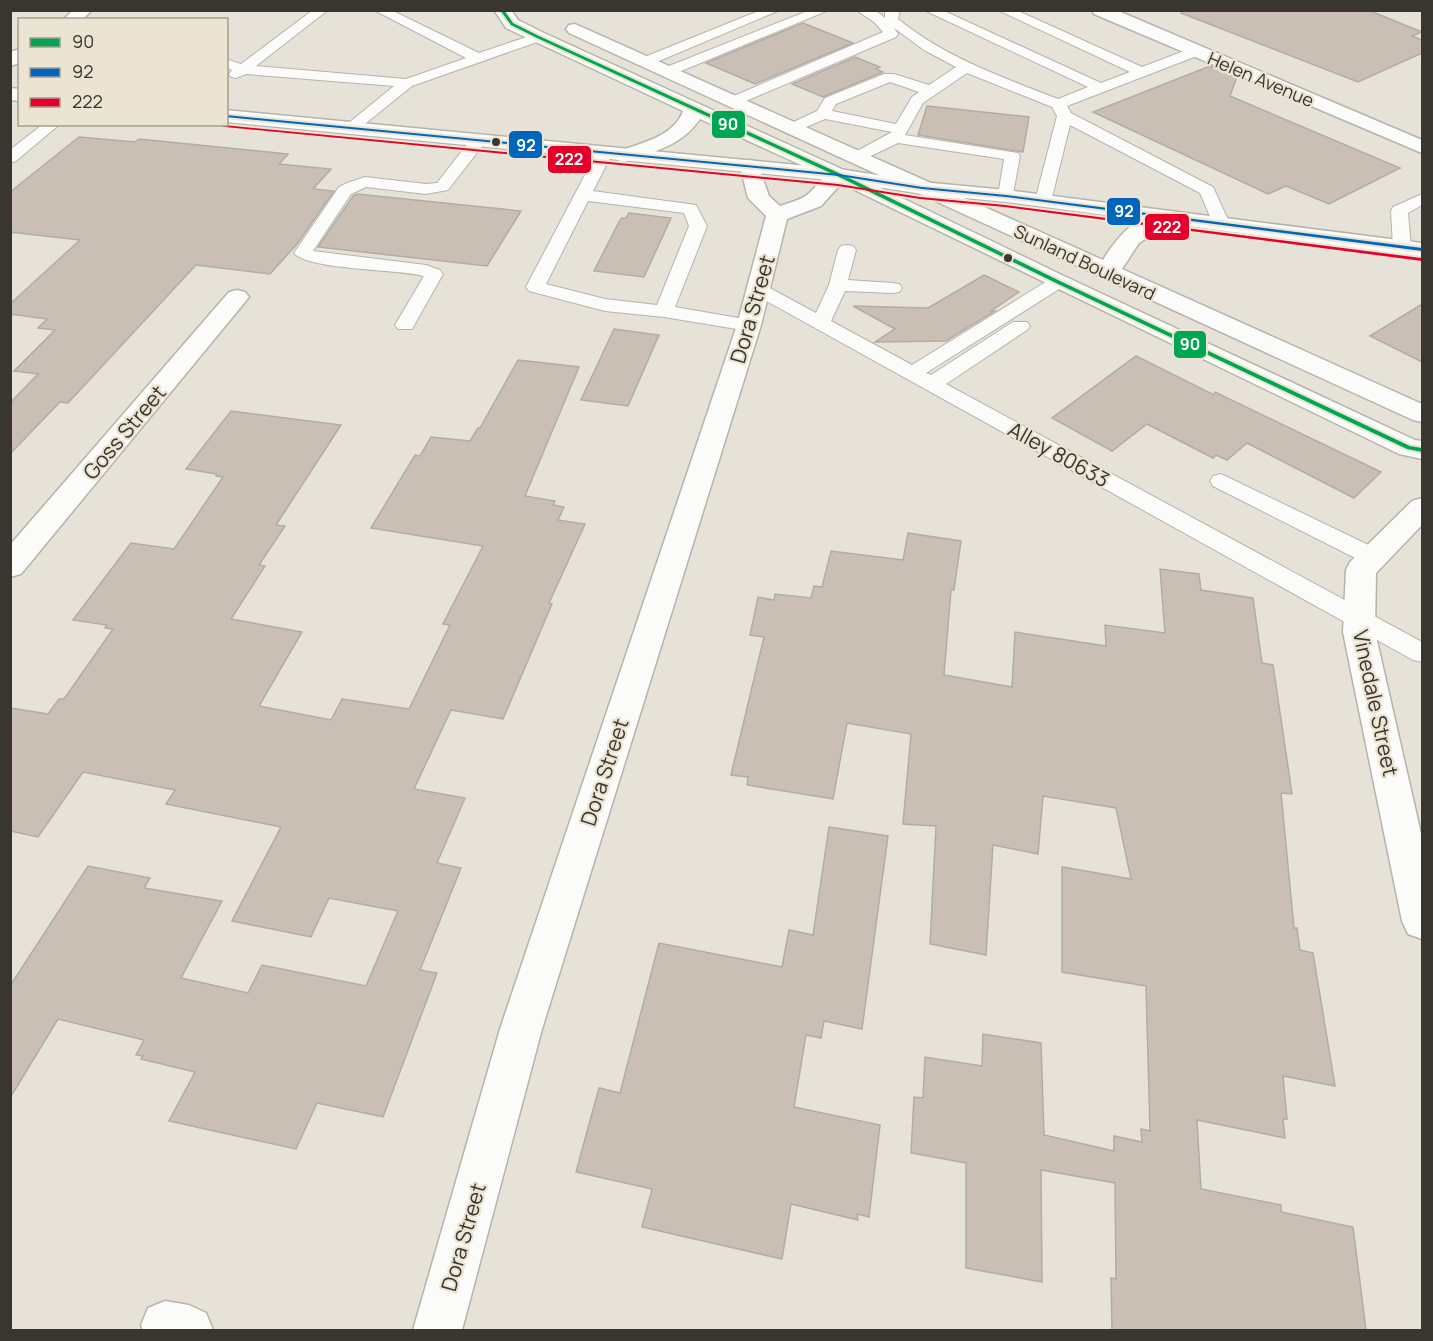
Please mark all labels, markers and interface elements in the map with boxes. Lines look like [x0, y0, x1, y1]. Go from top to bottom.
legend [18, 18, 228, 126]
text: 90 [72, 29, 94, 53]
street label: Helen Avenue [1204, 46, 1318, 112]
text: 92 [72, 59, 93, 83]
text: 222 [72, 89, 103, 113]
line badge: 90 [711, 110, 746, 139]
text: 90 [718, 113, 738, 135]
line badge: 92 [508, 130, 543, 159]
text: 92 [516, 134, 536, 156]
unlabelled marker [490, 136, 502, 148]
line badge: 222 [547, 145, 592, 174]
text: 222 [555, 148, 583, 170]
line badge: 92 [1106, 197, 1141, 226]
text: 92 [1114, 200, 1134, 222]
line badge: 222 [1144, 213, 1190, 241]
text: 222 [1153, 216, 1181, 238]
street label: Sunland Boulevard [1010, 219, 1160, 305]
street label: Dora Street [723, 252, 781, 366]
unlabelled marker [1002, 252, 1014, 264]
line badge: 90 [1173, 330, 1207, 359]
text: 90 [1180, 333, 1200, 355]
street label: Goss Street [76, 379, 172, 485]
street label: Alley 80633 [1003, 415, 1115, 493]
street label: Vinedale Street [1347, 627, 1405, 779]
street label: Dora Street [574, 715, 634, 829]
street label: Dora Street [434, 1180, 492, 1294]

